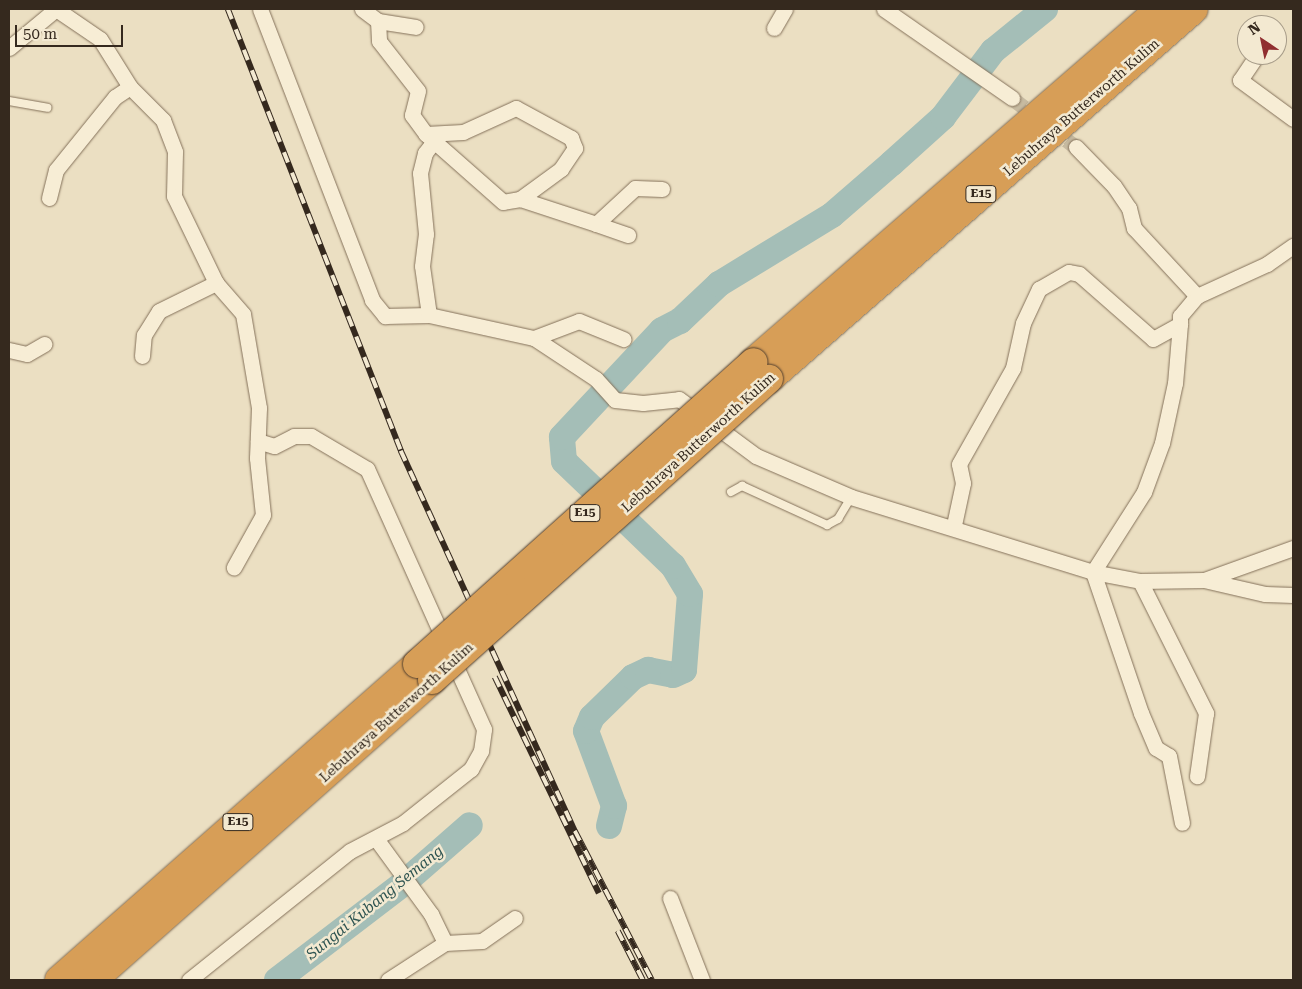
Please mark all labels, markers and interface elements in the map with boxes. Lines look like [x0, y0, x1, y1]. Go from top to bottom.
scale bar [18, 15, 125, 47]
north arrow [1237, 15, 1287, 65]
text: N [1245, 19, 1263, 38]
text: 50 m [23, 25, 57, 43]
street label: Lebuhraya Butterworth Kulim [1000, 35, 1162, 179]
road number: E15 [965, 184, 997, 203]
street label: Lebuhraya Butterworth Kulim [618, 369, 778, 515]
road number: E15 [569, 503, 601, 522]
street label: Lebuhraya Butterworth Kulim [316, 639, 476, 785]
road number: E15 [222, 812, 254, 832]
water label: Sungai Kubang Semang [303, 842, 447, 964]

